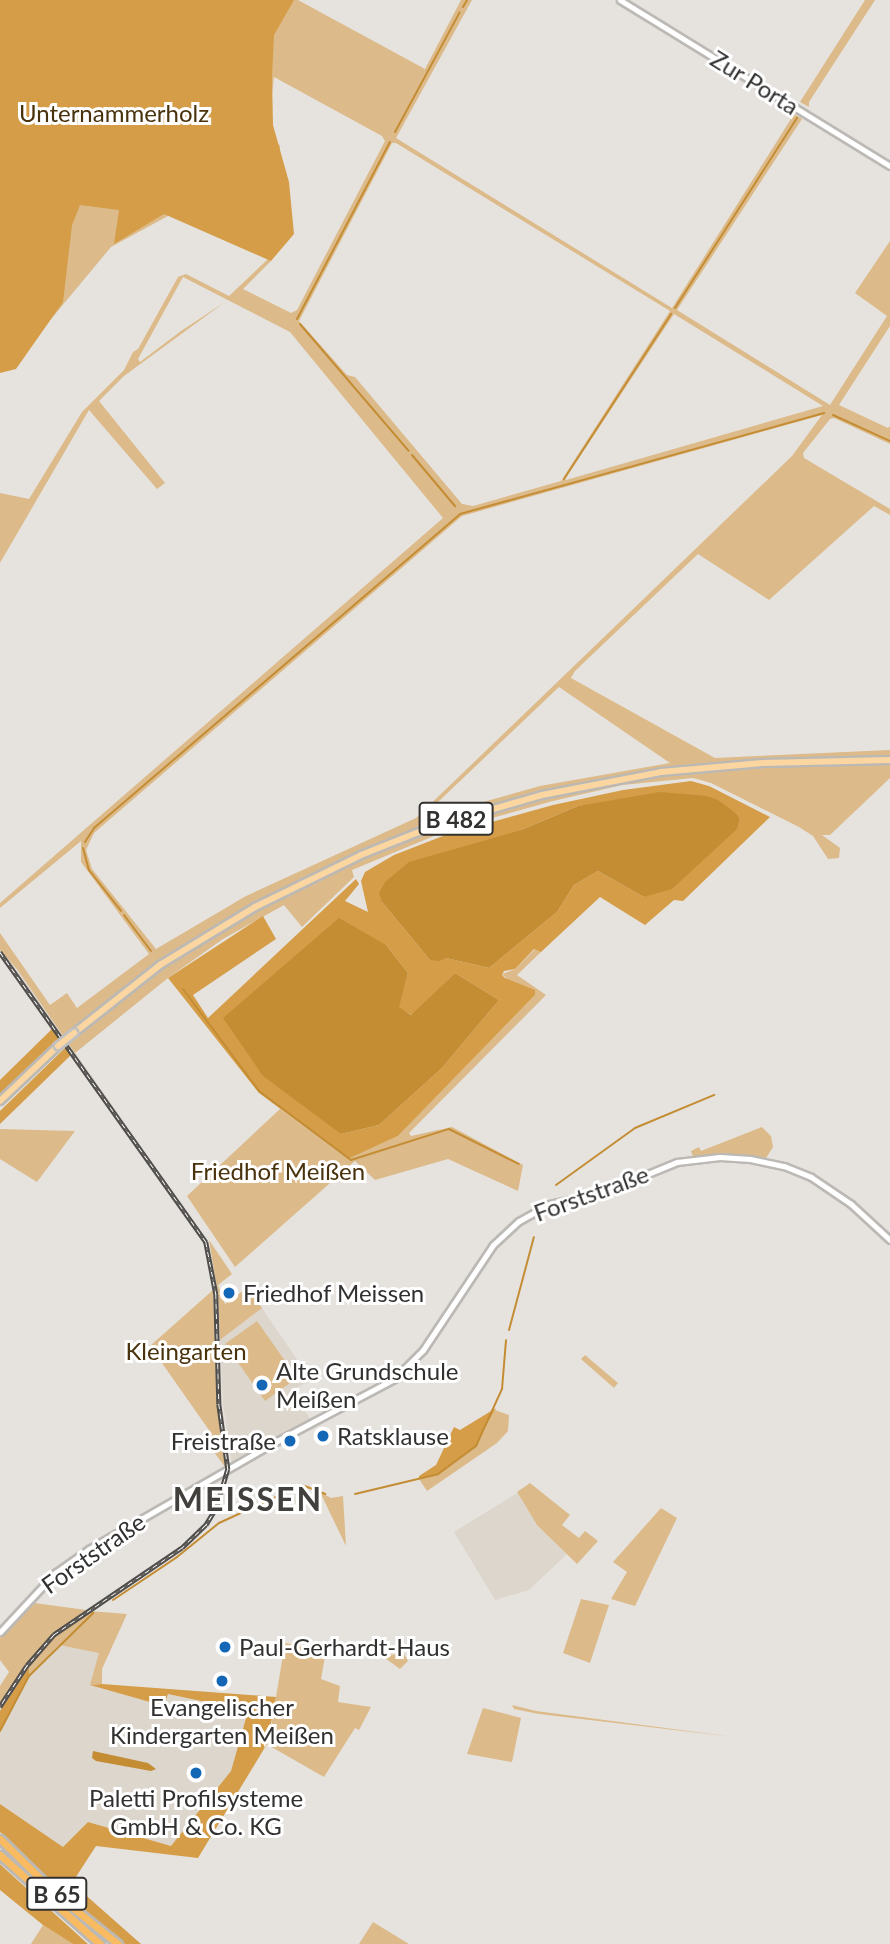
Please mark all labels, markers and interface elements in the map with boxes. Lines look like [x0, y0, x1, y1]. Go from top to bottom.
street label: Zur Porta [705, 44, 805, 120]
park label: Unternammerholz [19, 99, 209, 127]
road number: B 482 [418, 800, 494, 838]
park label: Friedhof Meißen [191, 1157, 365, 1185]
street label: Forststraße [530, 1159, 652, 1227]
place label: Friedhof Meissen [243, 1279, 425, 1307]
marker: Friedhof Meissen [221, 1285, 237, 1301]
park label: Kleingarten [125, 1337, 247, 1365]
place label: Alte Grundschule Meißen [276, 1357, 458, 1413]
marker: Alte Grundschule Meißen [254, 1377, 270, 1393]
place label: Ratsklause [337, 1422, 449, 1450]
place label: Freistraße [171, 1427, 276, 1455]
marker: Ratsklause [315, 1428, 331, 1444]
marker: Freistraße [282, 1433, 298, 1449]
district label: MEISSEN [174, 1480, 322, 1518]
street label: Forststraße [36, 1507, 150, 1599]
place label: Paul-Gerhardt-Haus [239, 1633, 450, 1661]
marker: Paul-Gerhardt-Haus [217, 1639, 233, 1655]
marker: Evangelischer Kindergarten Meißen [214, 1673, 230, 1689]
place label: Evangelischer Kindergarten Meißen [110, 1693, 334, 1749]
marker: Paletti Profilsysteme GmbH & Co. KG [188, 1765, 204, 1781]
place label: Paletti Profilsysteme GmbH & Co. KG [89, 1784, 303, 1840]
road number: B 65 [25, 1874, 88, 1913]

